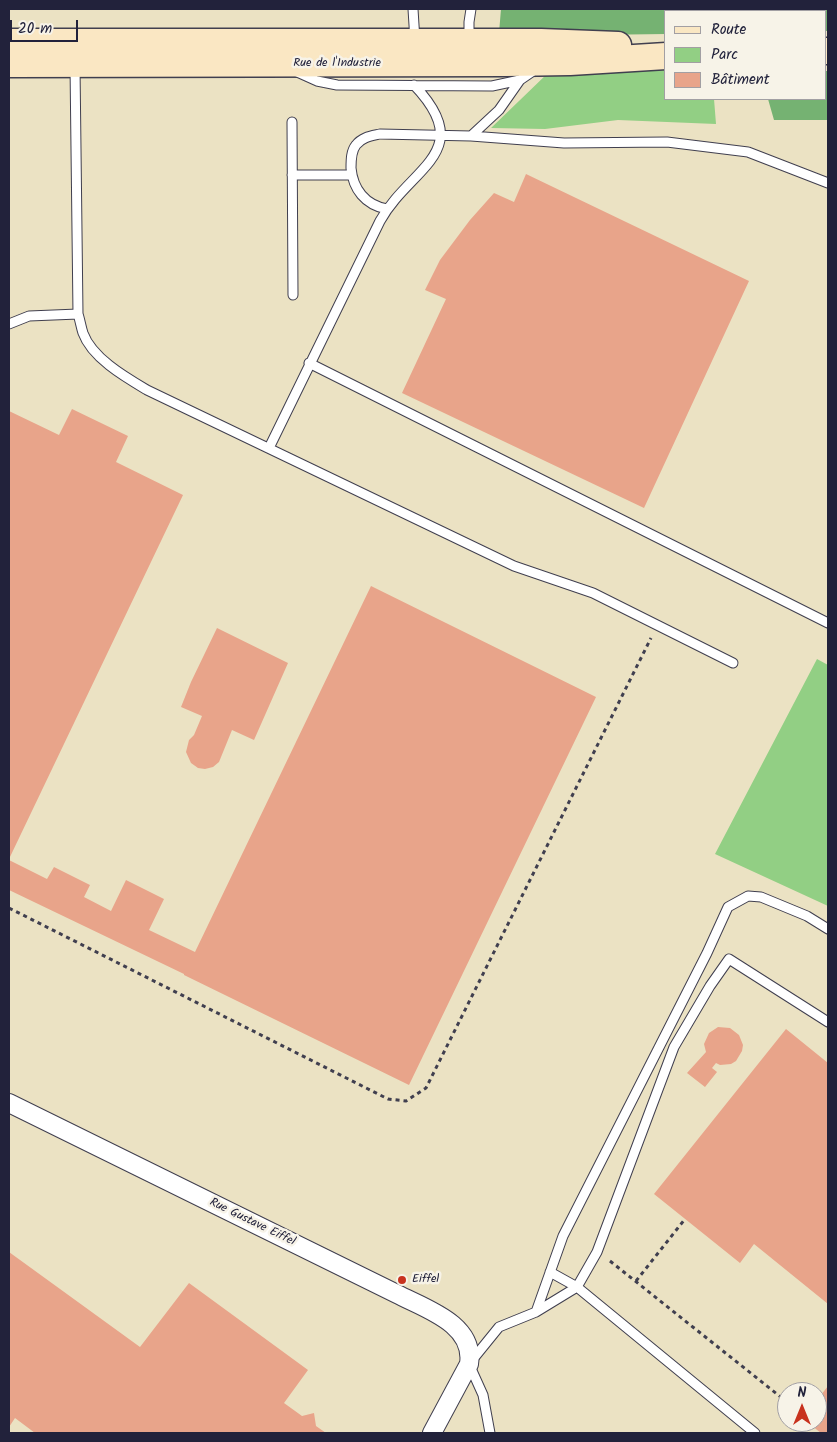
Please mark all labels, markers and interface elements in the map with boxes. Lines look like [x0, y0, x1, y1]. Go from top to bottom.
scale bar [12, 10, 80, 42]
legend [664, 10, 827, 100]
text: 20 m [18, 17, 52, 41]
text: Route [711, 18, 746, 42]
text: Parc [711, 43, 738, 67]
street label: Rue de l'Industrie [293, 57, 381, 71]
text: Bâtiment [711, 68, 770, 92]
street label: Rue Gustave Eiffel [207, 1196, 297, 1250]
place label: Eiffel [412, 1273, 439, 1287]
marker: Eiffel [396, 1274, 408, 1286]
north arrow [777, 1382, 827, 1432]
text: N [798, 1382, 806, 1404]

